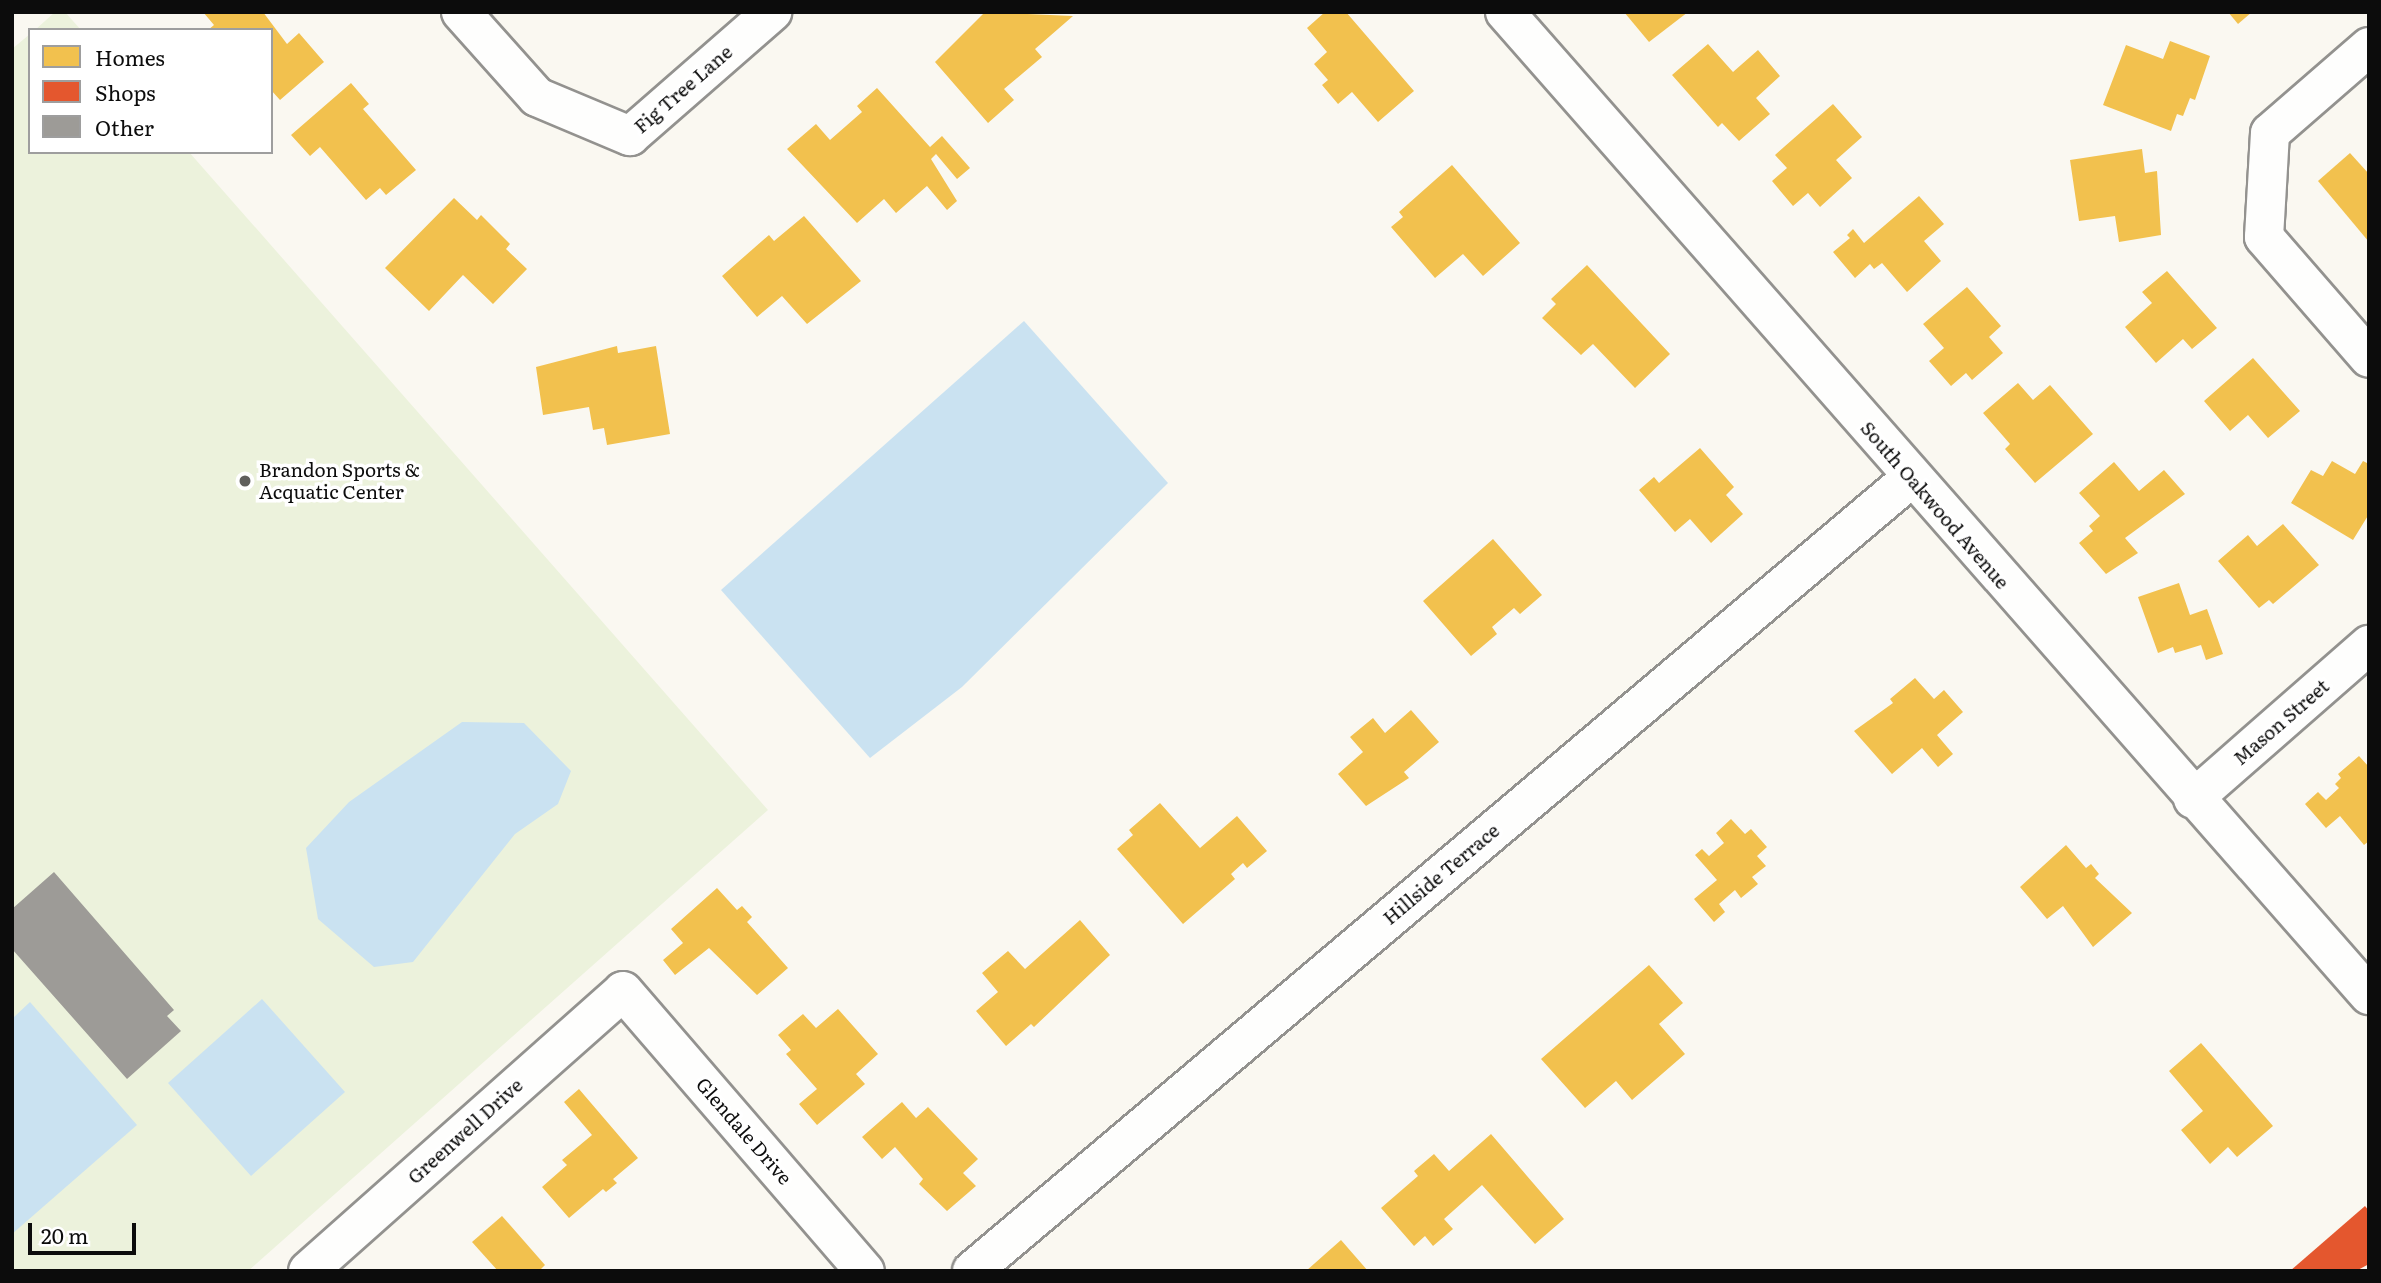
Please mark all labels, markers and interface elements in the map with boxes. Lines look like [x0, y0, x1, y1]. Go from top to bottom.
legend [28, 28, 273, 154]
street label: Fig Tree Lane [629, 40, 737, 138]
text: Homes [95, 41, 165, 72]
text: Shops [95, 76, 156, 107]
text: Other [95, 111, 154, 142]
street label: South Oakwood Avenue [1856, 417, 2014, 593]
place label: Brandon Sports & Acquatic Center [259, 459, 420, 503]
marker: Brandon Sports & Acquatic Center [237, 473, 253, 489]
street label: Mason Street [2229, 674, 2333, 770]
street label: Hillside Terrace [1378, 819, 1504, 929]
street label: Greenwell Drive [403, 1073, 527, 1189]
street label: Glendale Drive [691, 1073, 797, 1189]
scale bar [32, 1210, 140, 1254]
text: 20 m [41, 1219, 88, 1250]

